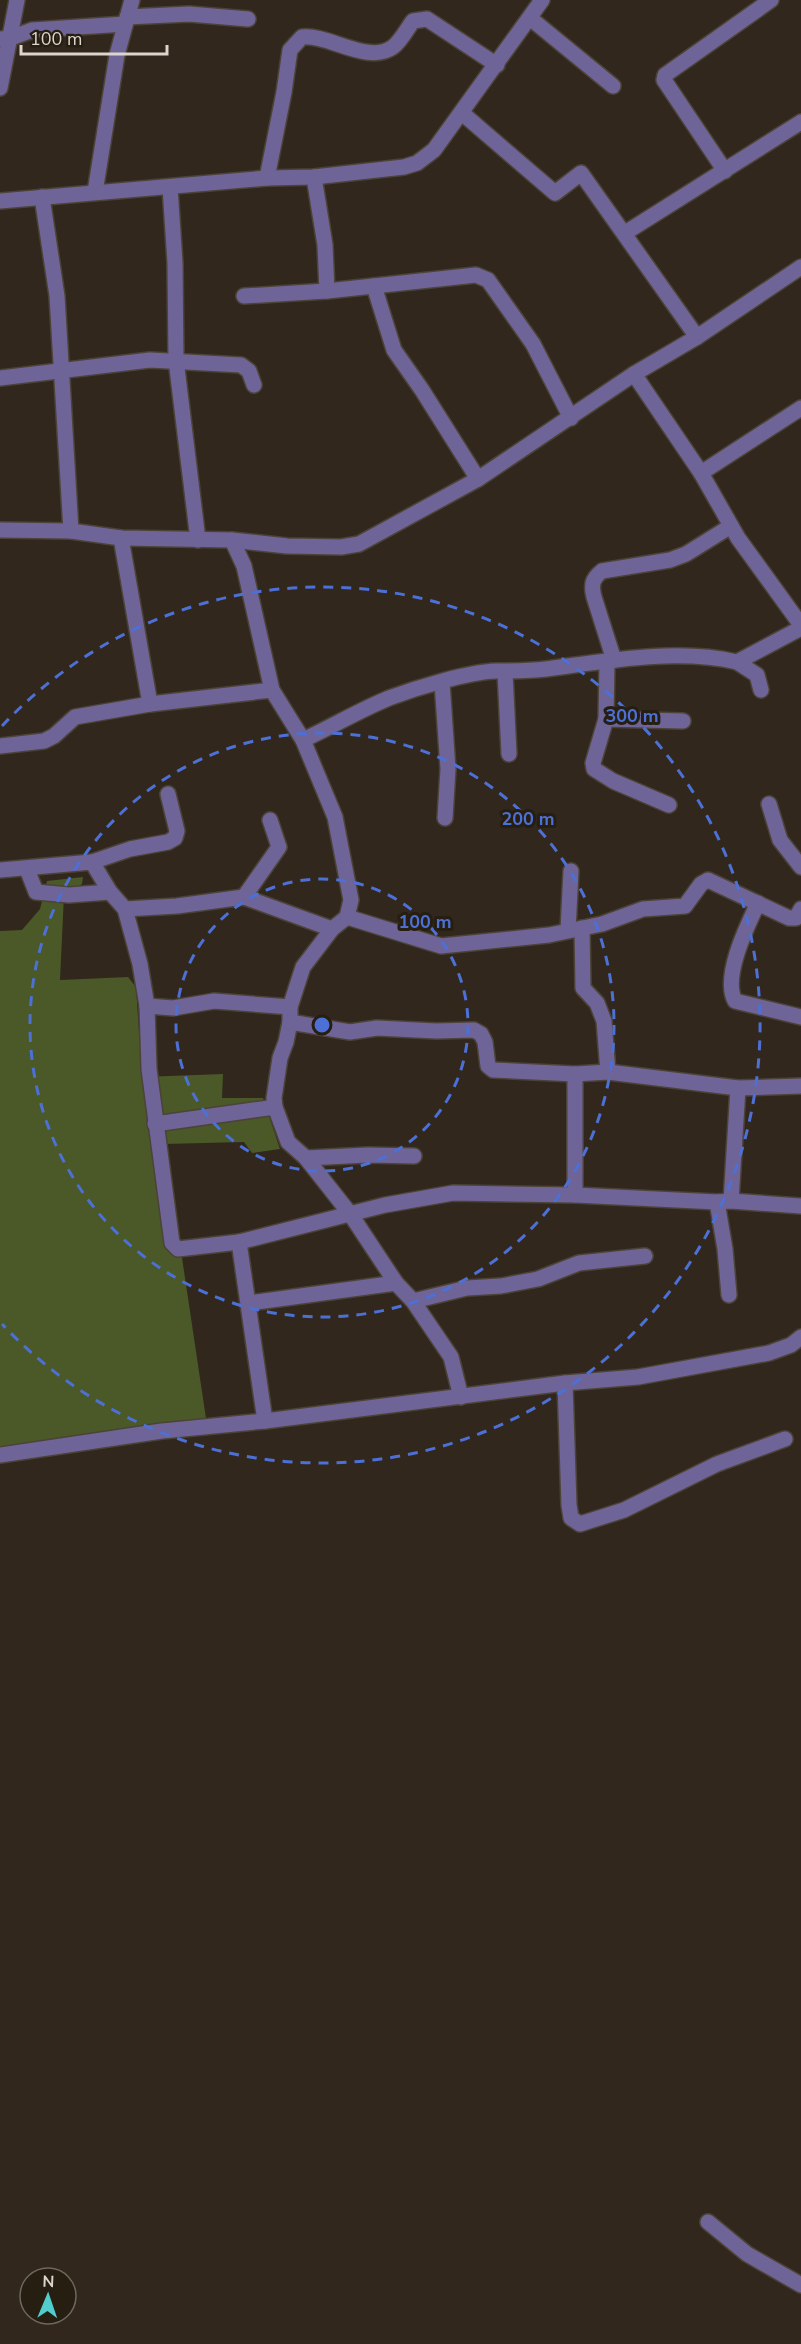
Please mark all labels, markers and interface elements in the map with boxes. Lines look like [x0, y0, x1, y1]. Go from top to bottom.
scale bar [21, 18, 166, 56]
text: 100 m [30, 27, 82, 51]
text: 300 m [605, 704, 659, 728]
text: 200 m [501, 807, 555, 831]
text: 100 m [398, 910, 452, 934]
centre of rings [312, 1015, 332, 1035]
north arrow [18, 2266, 78, 2326]
text: N [42, 2271, 55, 2293]

